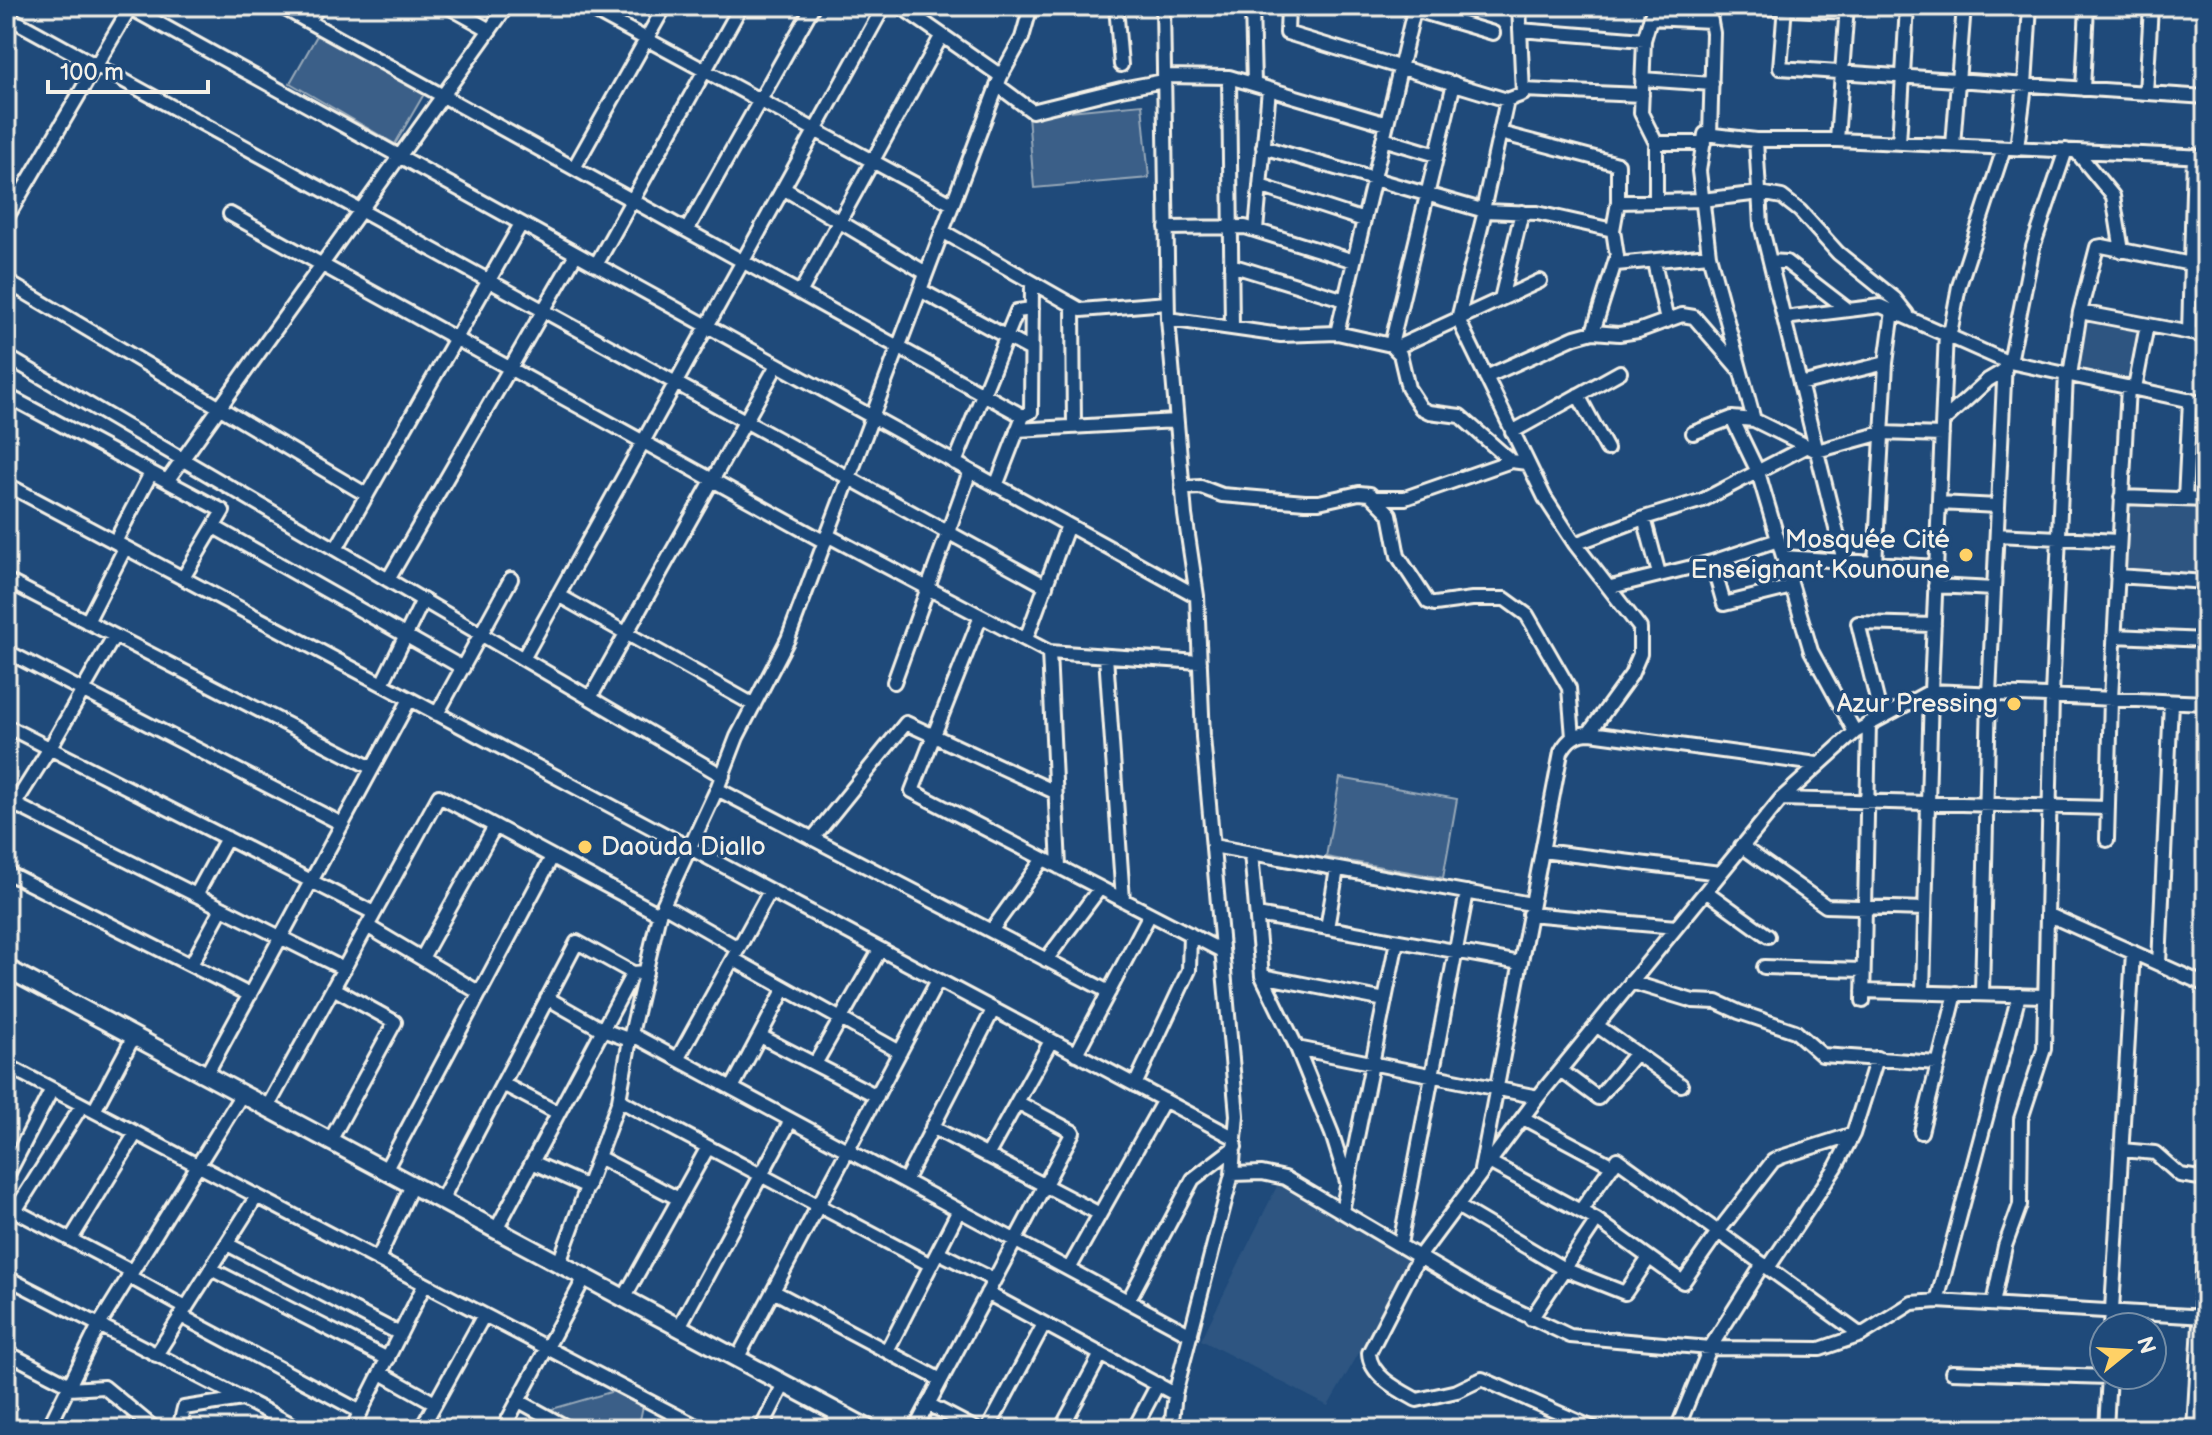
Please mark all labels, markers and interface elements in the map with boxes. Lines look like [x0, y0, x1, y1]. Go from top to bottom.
scale bar [48, 44, 208, 94]
text: 100 m [60, 58, 124, 87]
place label: Mosquée Cité Enseignant Kounoune [1691, 525, 1950, 586]
marker: Mosquée Cité Enseignant Kounoune [1957, 546, 1975, 564]
place label: Azur Pressing [1837, 689, 1998, 720]
marker: Azur Pressing [2005, 695, 2023, 713]
place label: Daouda Diallo [601, 832, 766, 863]
marker: Daouda Diallo [576, 838, 594, 856]
north arrow [2088, 1311, 2168, 1391]
text: N [2130, 1333, 2161, 1357]

